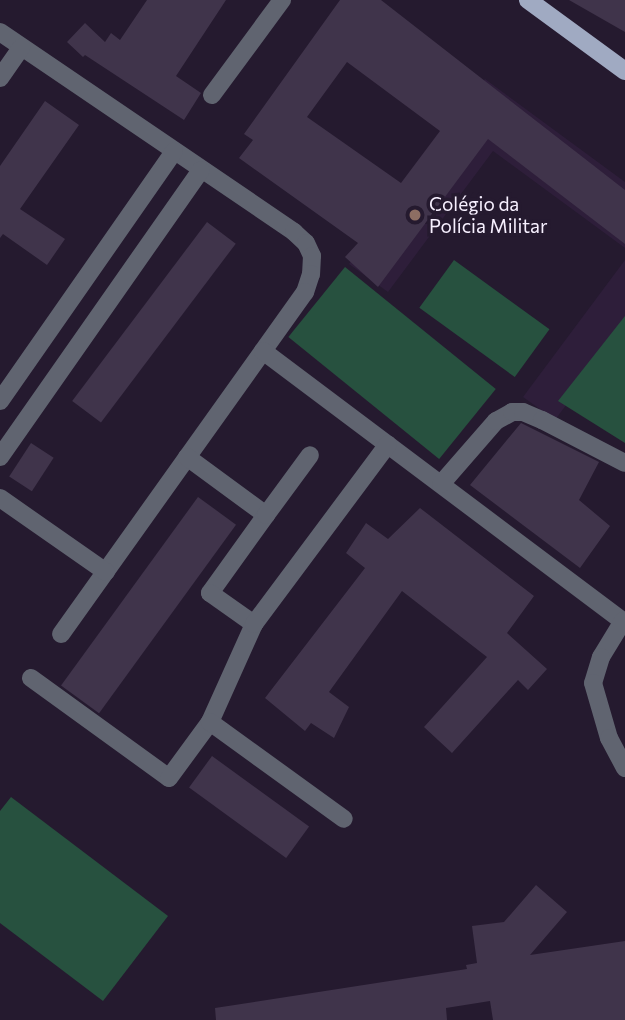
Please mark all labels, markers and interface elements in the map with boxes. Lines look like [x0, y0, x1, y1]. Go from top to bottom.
place label: Colégio da Polícia Militar [429, 193, 548, 237]
marker: Colégio da Polícia Militar [407, 207, 423, 223]

